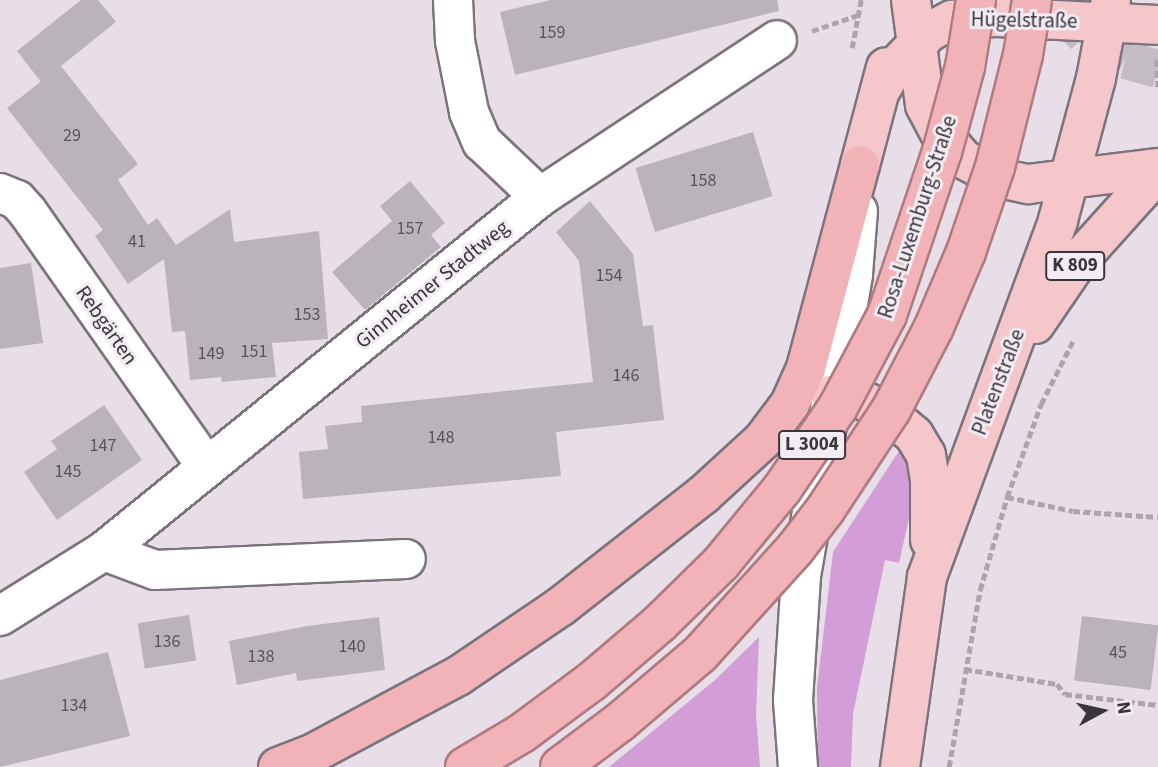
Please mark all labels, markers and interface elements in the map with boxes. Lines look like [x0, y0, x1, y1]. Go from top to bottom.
street label: Hügelstraße [971, 6, 1077, 34]
house number: 159 [539, 22, 565, 44]
street label: Rosa-Luxemburg-Straße [872, 112, 962, 322]
house number: 29 [63, 125, 81, 147]
house number: 158 [690, 170, 716, 192]
street label: Ginnheimer Stadtweg [350, 214, 514, 354]
house number: 157 [397, 218, 423, 240]
house number: 41 [128, 231, 146, 253]
road number: K 809 [1044, 250, 1106, 282]
house number: 154 [596, 265, 622, 287]
street label: Rebgärten [71, 281, 143, 369]
house number: 153 [294, 304, 320, 326]
street label: Platenstraße [966, 325, 1030, 439]
house number: 151 [241, 341, 267, 363]
house number: 149 [198, 343, 224, 365]
house number: 146 [613, 365, 639, 387]
house number: 148 [428, 427, 454, 449]
road number: L 3004 [777, 430, 847, 460]
house number: 147 [90, 435, 116, 457]
house number: 145 [55, 461, 81, 483]
house number: 136 [154, 631, 180, 653]
house number: 140 [339, 636, 365, 658]
house number: 45 [1109, 642, 1127, 664]
house number: 138 [248, 646, 274, 668]
north arrow [1067, 676, 1137, 746]
house number: 134 [61, 695, 87, 717]
text: N [1109, 700, 1138, 716]

